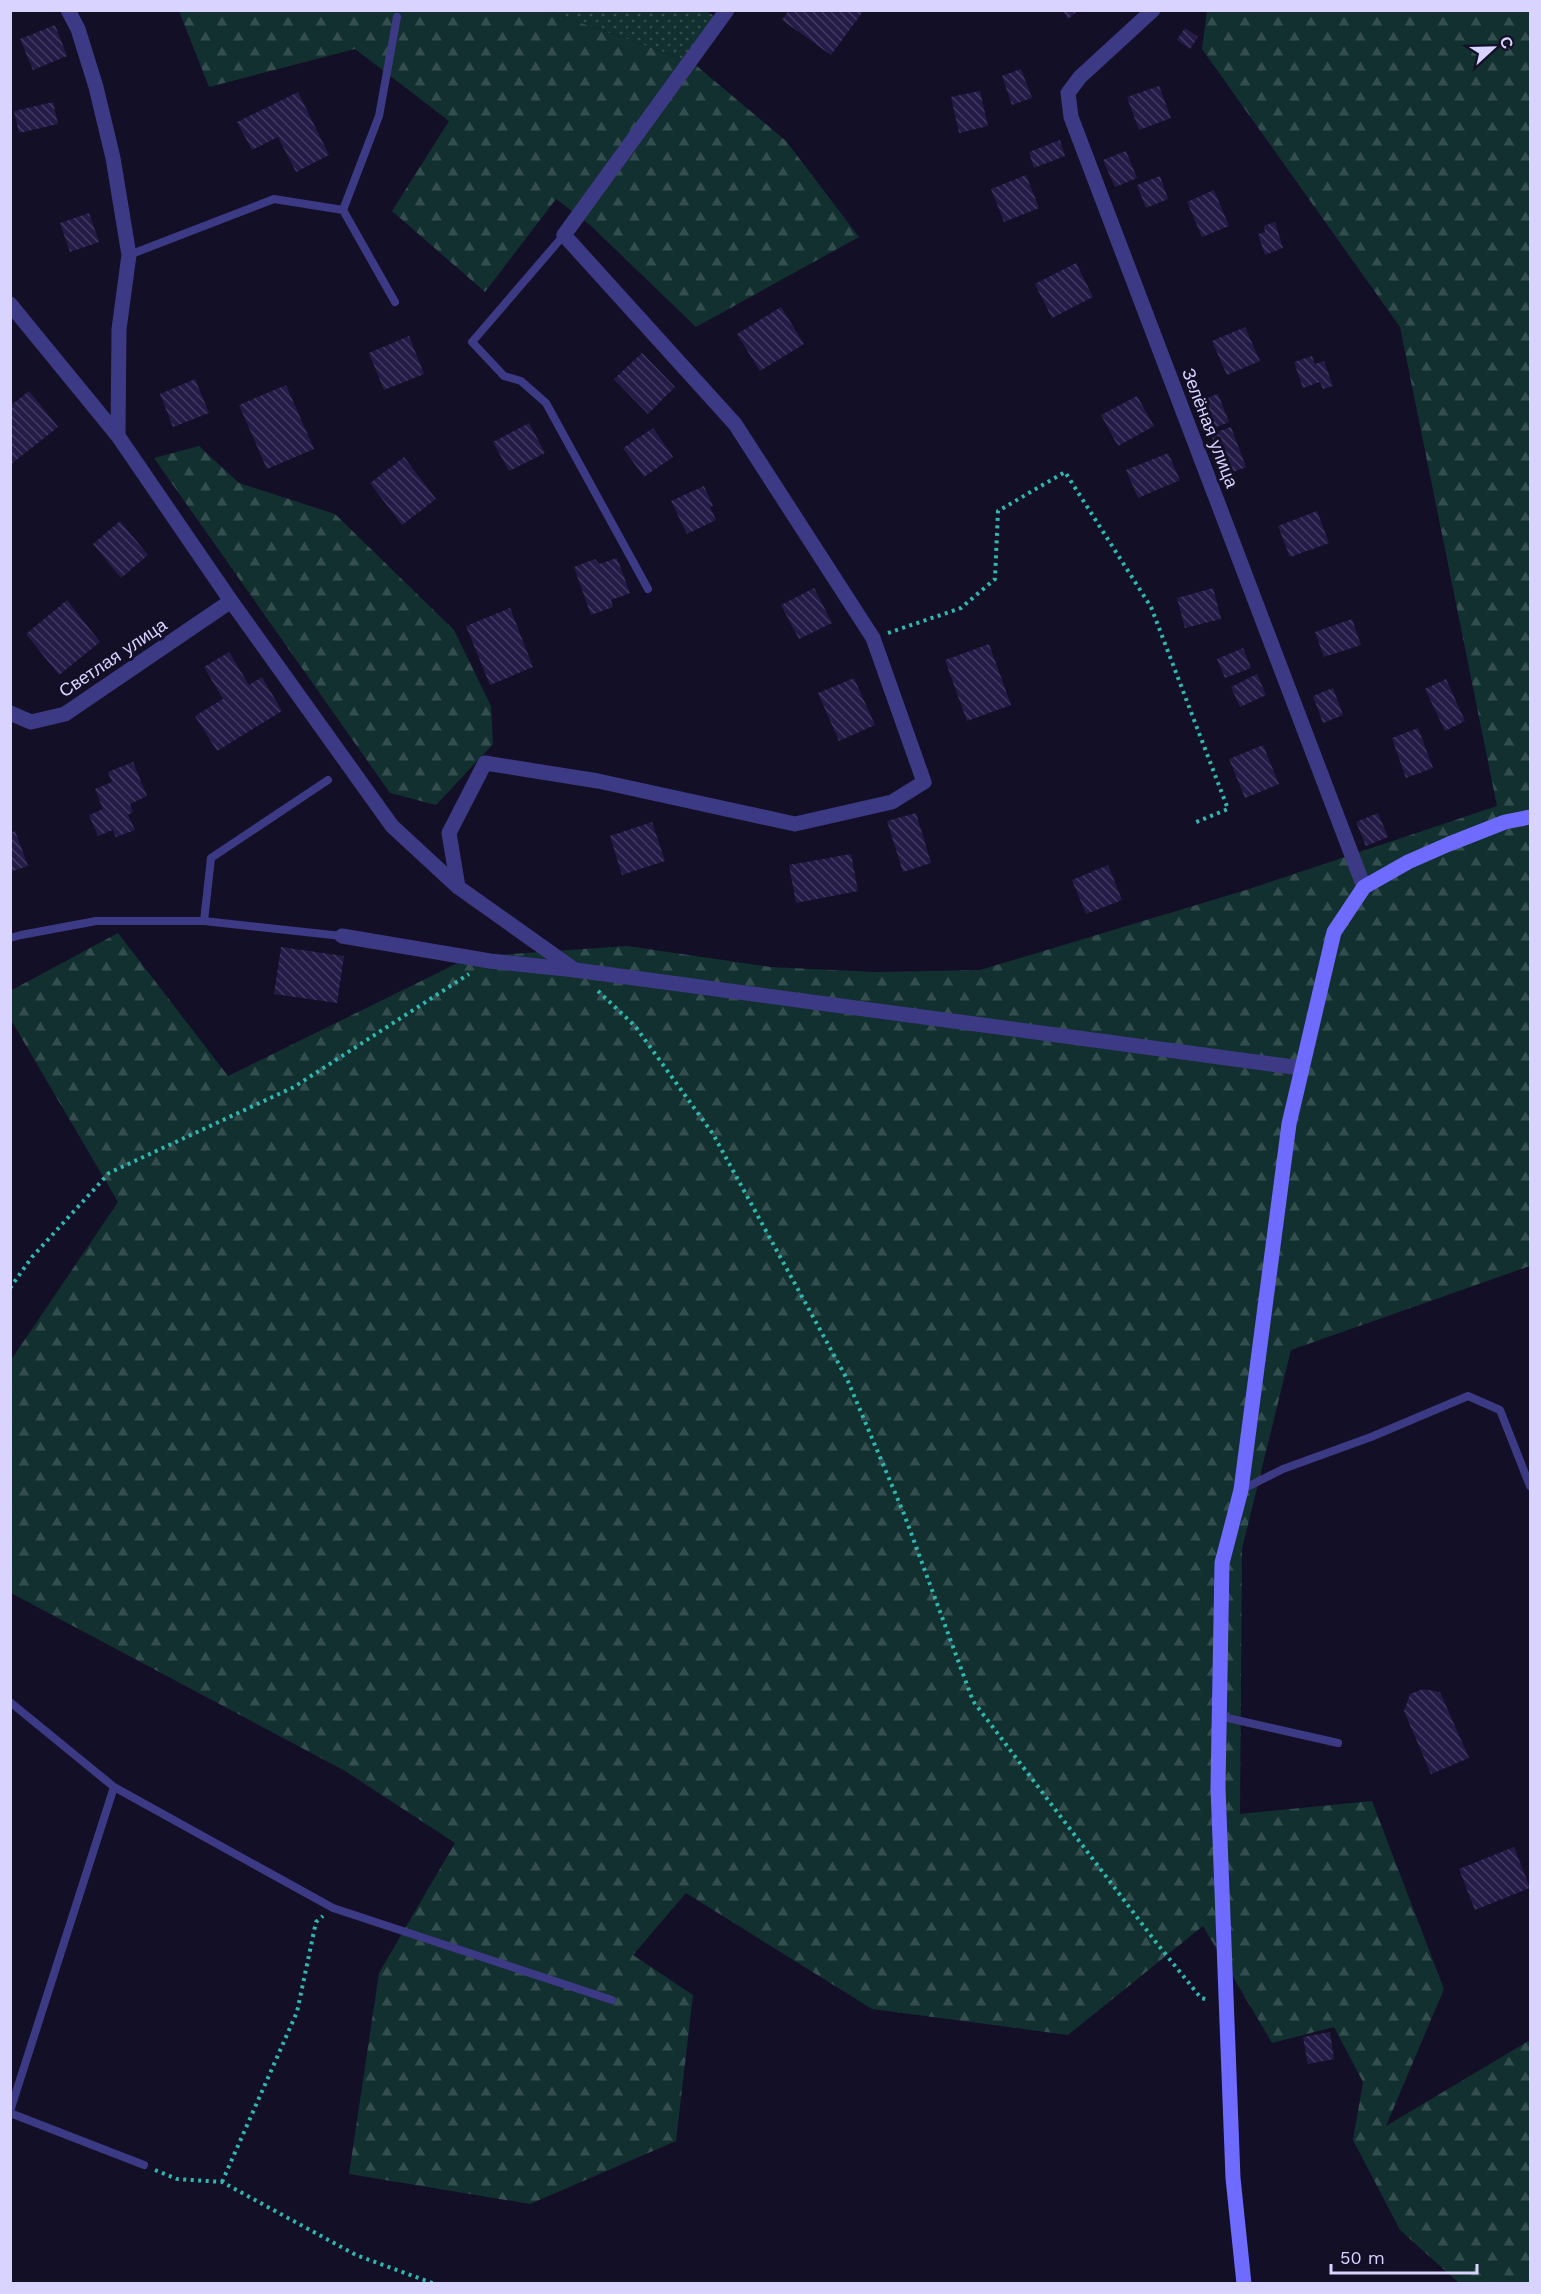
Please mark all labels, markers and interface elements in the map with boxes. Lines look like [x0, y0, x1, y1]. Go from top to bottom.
north arrow [1463, 18, 1523, 78]
text: С [1495, 34, 1518, 52]
street label: Зелёная улица [1178, 365, 1243, 491]
street label: Светлая улица [55, 613, 171, 701]
scale bar [1331, 2237, 1476, 2275]
text: 50 m [1340, 2247, 1385, 2268]

